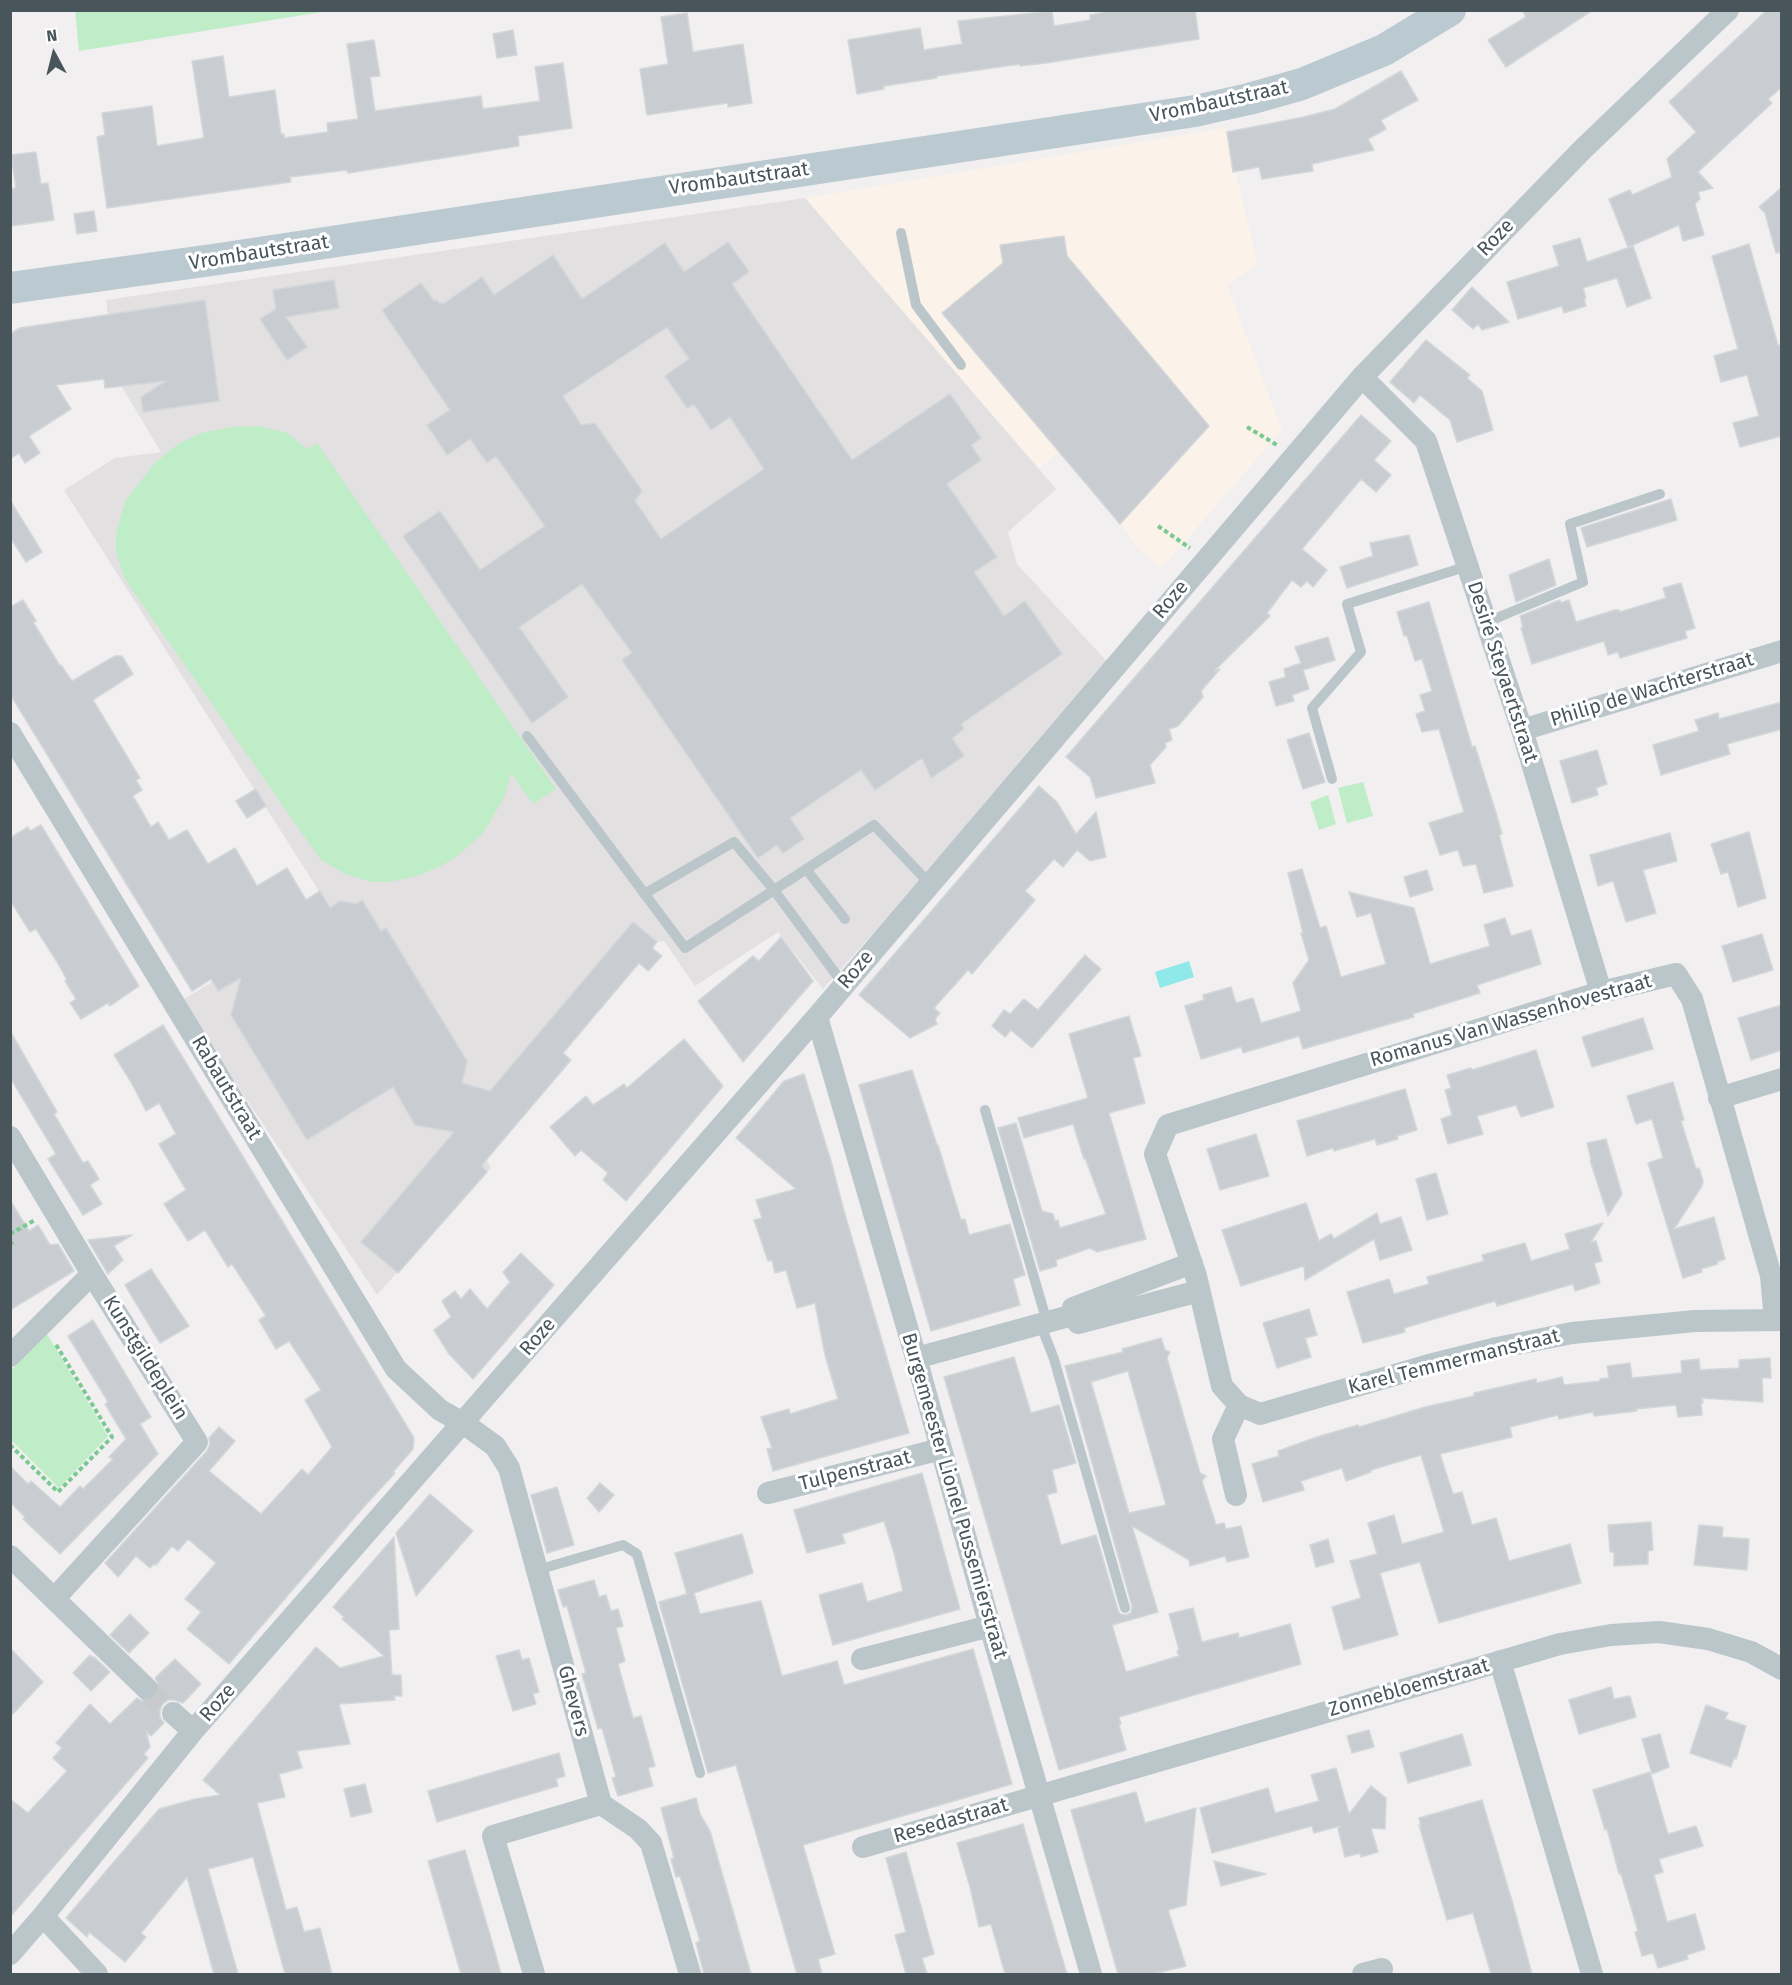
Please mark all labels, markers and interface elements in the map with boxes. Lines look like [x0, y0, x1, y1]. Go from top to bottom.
north arrow [24, 24, 84, 84]
text: N [45, 26, 58, 46]
street label: Vrombautstraat [1148, 76, 1290, 128]
street label: Vrombautstraat [668, 157, 810, 201]
street label: Roze [1472, 214, 1520, 262]
street label: Vrombautstraat [188, 230, 330, 276]
street label: Roze [1148, 576, 1194, 624]
street label: Desiré Steyaertstraat [1461, 578, 1543, 766]
street label: Philip de Wachterstraat [1548, 648, 1756, 732]
street label: Roze [833, 946, 879, 994]
street label: Romanus Van Wassenhovestraat [1367, 969, 1655, 1073]
street label: Rabautstraat [186, 1032, 266, 1144]
street label: Kunstgildeplein [97, 1292, 193, 1424]
street label: Roze [515, 1313, 561, 1361]
street label: Karel Temmermanstraat [1346, 1324, 1562, 1400]
street label: Burgemeester Lionel Pussemierstraat [896, 1330, 1012, 1662]
street label: Tulpenstraat [797, 1446, 913, 1496]
street label: Zonnebloemstraat [1326, 1654, 1492, 1722]
street label: Ghevers [552, 1663, 594, 1739]
street label: Roze [195, 1679, 241, 1727]
street label: Resedastraat [891, 1793, 1011, 1849]

